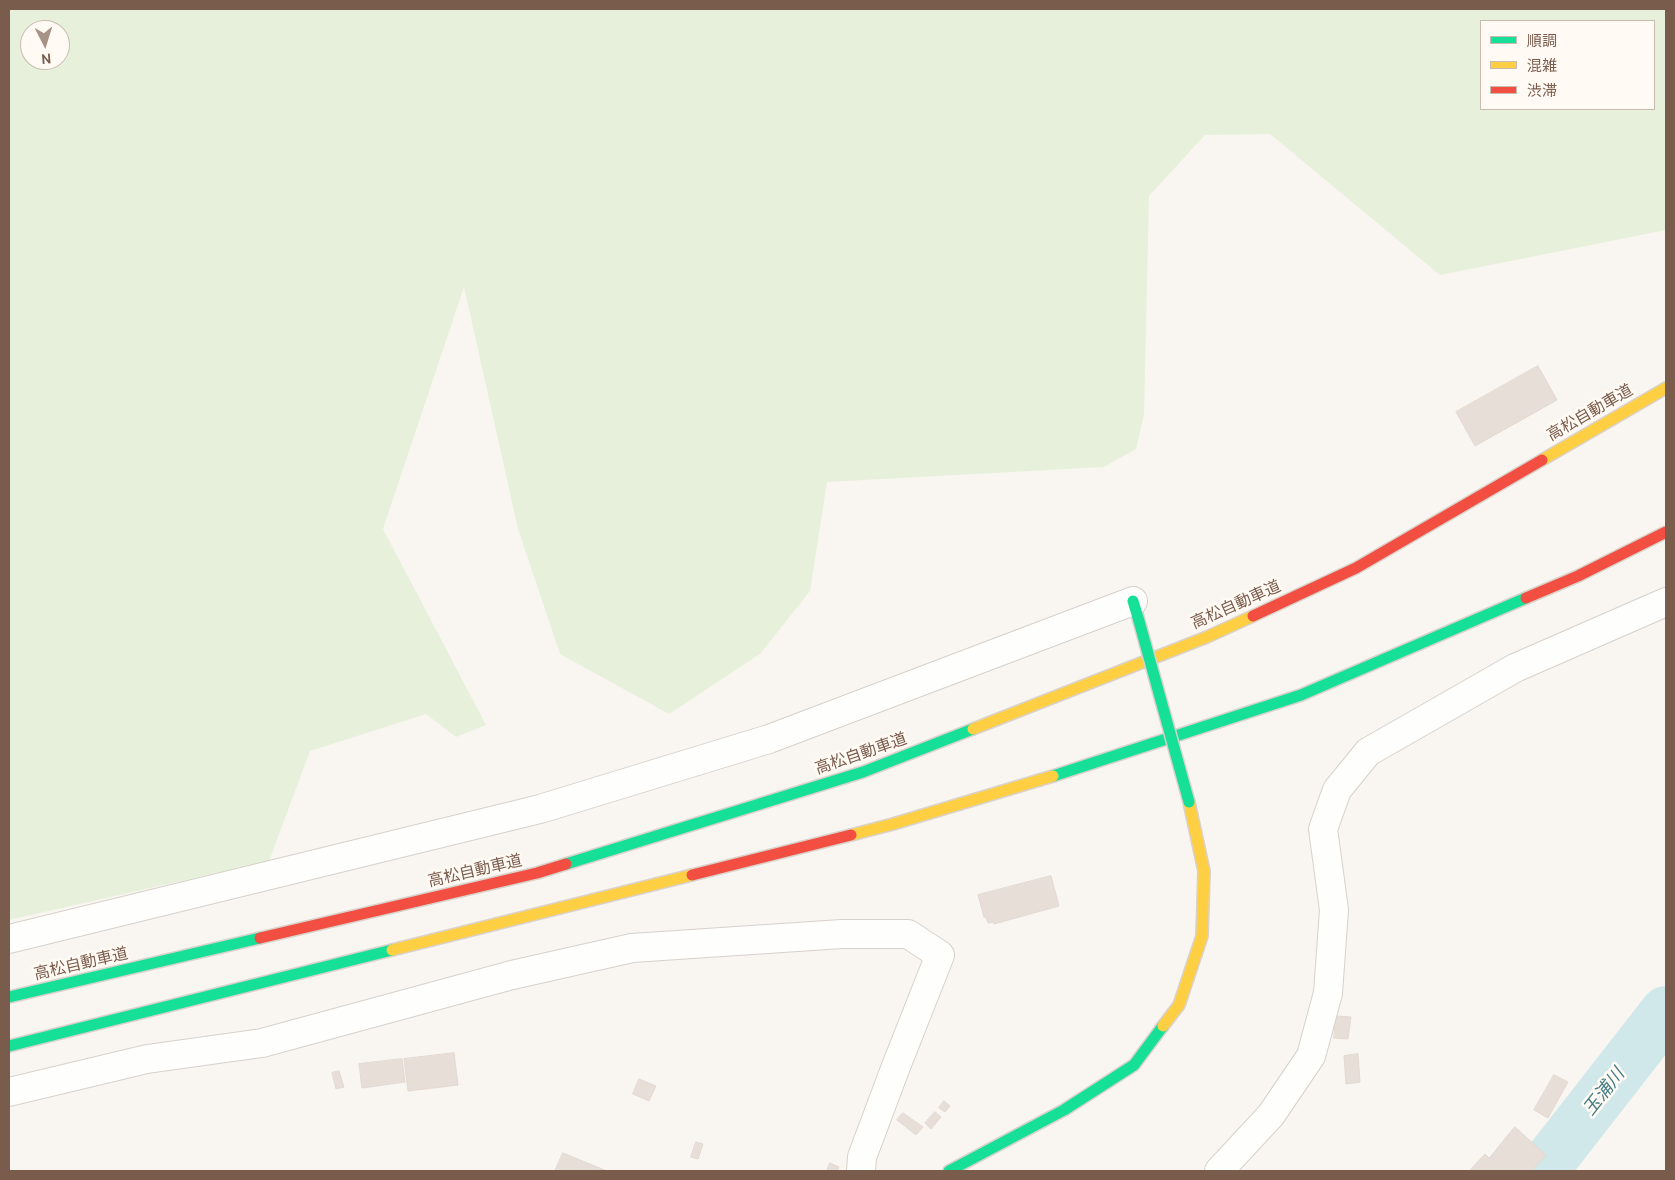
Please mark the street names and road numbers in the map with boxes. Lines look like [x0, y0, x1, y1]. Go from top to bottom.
street label: 高松自動車道 [1544, 381, 1636, 445]
street label: 高松自動車道 [1188, 577, 1284, 633]
street label: 高松自動車道 [812, 729, 910, 779]
street label: 高松自動車道 [426, 851, 524, 891]
street label: 高松自動車道 [32, 944, 130, 984]

